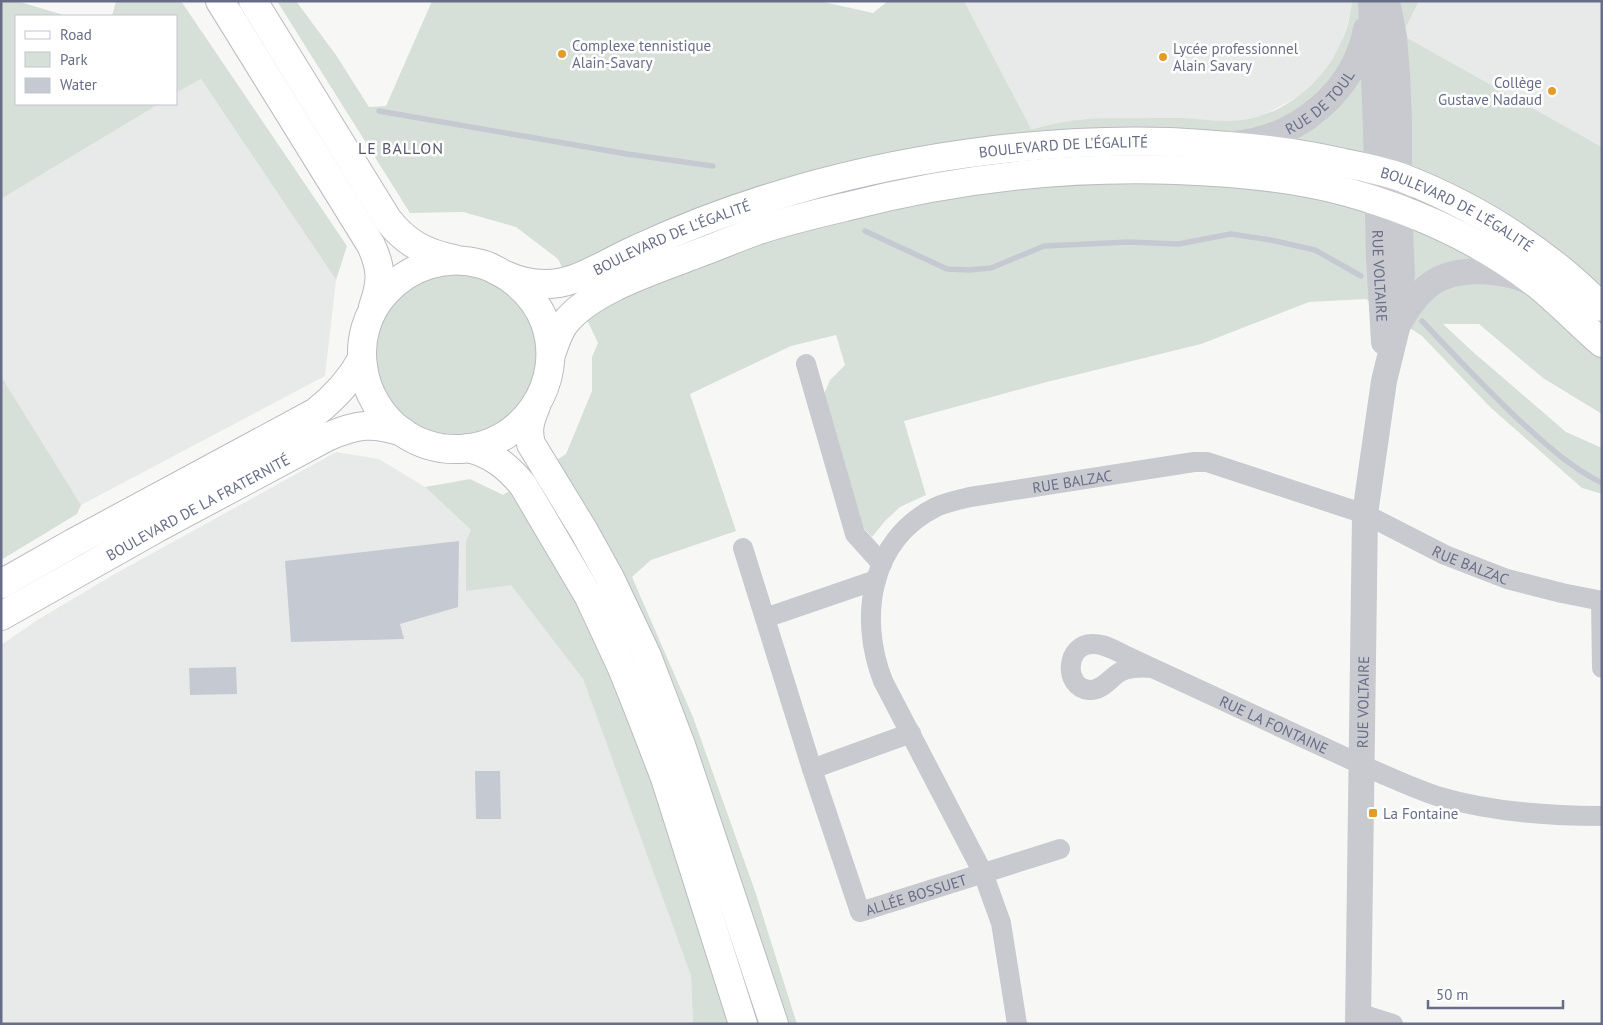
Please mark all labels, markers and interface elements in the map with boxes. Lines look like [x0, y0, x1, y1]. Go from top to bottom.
legend [15, 15, 178, 105]
text: Road [60, 25, 92, 44]
place label: Complexe tennistique Alain-Savary [572, 36, 711, 72]
place label: Lycée professionnel Alain Savary [1173, 39, 1299, 75]
marker: Complexe tennistique Alain-Savary [556, 48, 568, 60]
text: Park [60, 50, 88, 69]
marker: Lycée professionnel Alain Savary [1157, 51, 1169, 63]
street label: RUE DE TOUL [1282, 66, 1358, 138]
place label: Collège Gustave Nadaud [1438, 73, 1542, 109]
text: Water [60, 75, 97, 94]
marker: Collège Gustave Nadaud [1546, 85, 1558, 97]
street label: BOULEVARD DE L'ÉGALITÉ [978, 132, 1148, 161]
district label: LE BALLON [358, 138, 444, 158]
street label: BOULEVARD DE L'ÉGALITÉ [1378, 162, 1537, 255]
street label: BOULEVARD DE L'ÉGALITÉ [590, 195, 753, 279]
street label: RUE VOLTAIRE [1369, 230, 1392, 322]
street label: BOULEVARD DE LA FRATERNITÉ [102, 449, 293, 564]
street label: RUE BALZAC [1031, 465, 1113, 497]
street label: RUE BALZAC [1429, 541, 1511, 588]
street label: RUE VOLTAIRE [1352, 656, 1373, 748]
street label: RUE LA FONTAINE [1217, 691, 1331, 758]
place label: La Fontaine [1383, 804, 1458, 823]
marker: La Fontaine [1367, 807, 1379, 819]
street label: ALLÉE BOSSUET [863, 869, 970, 919]
scale bar [1428, 978, 1563, 1010]
text: 50 m [1436, 985, 1469, 1004]

